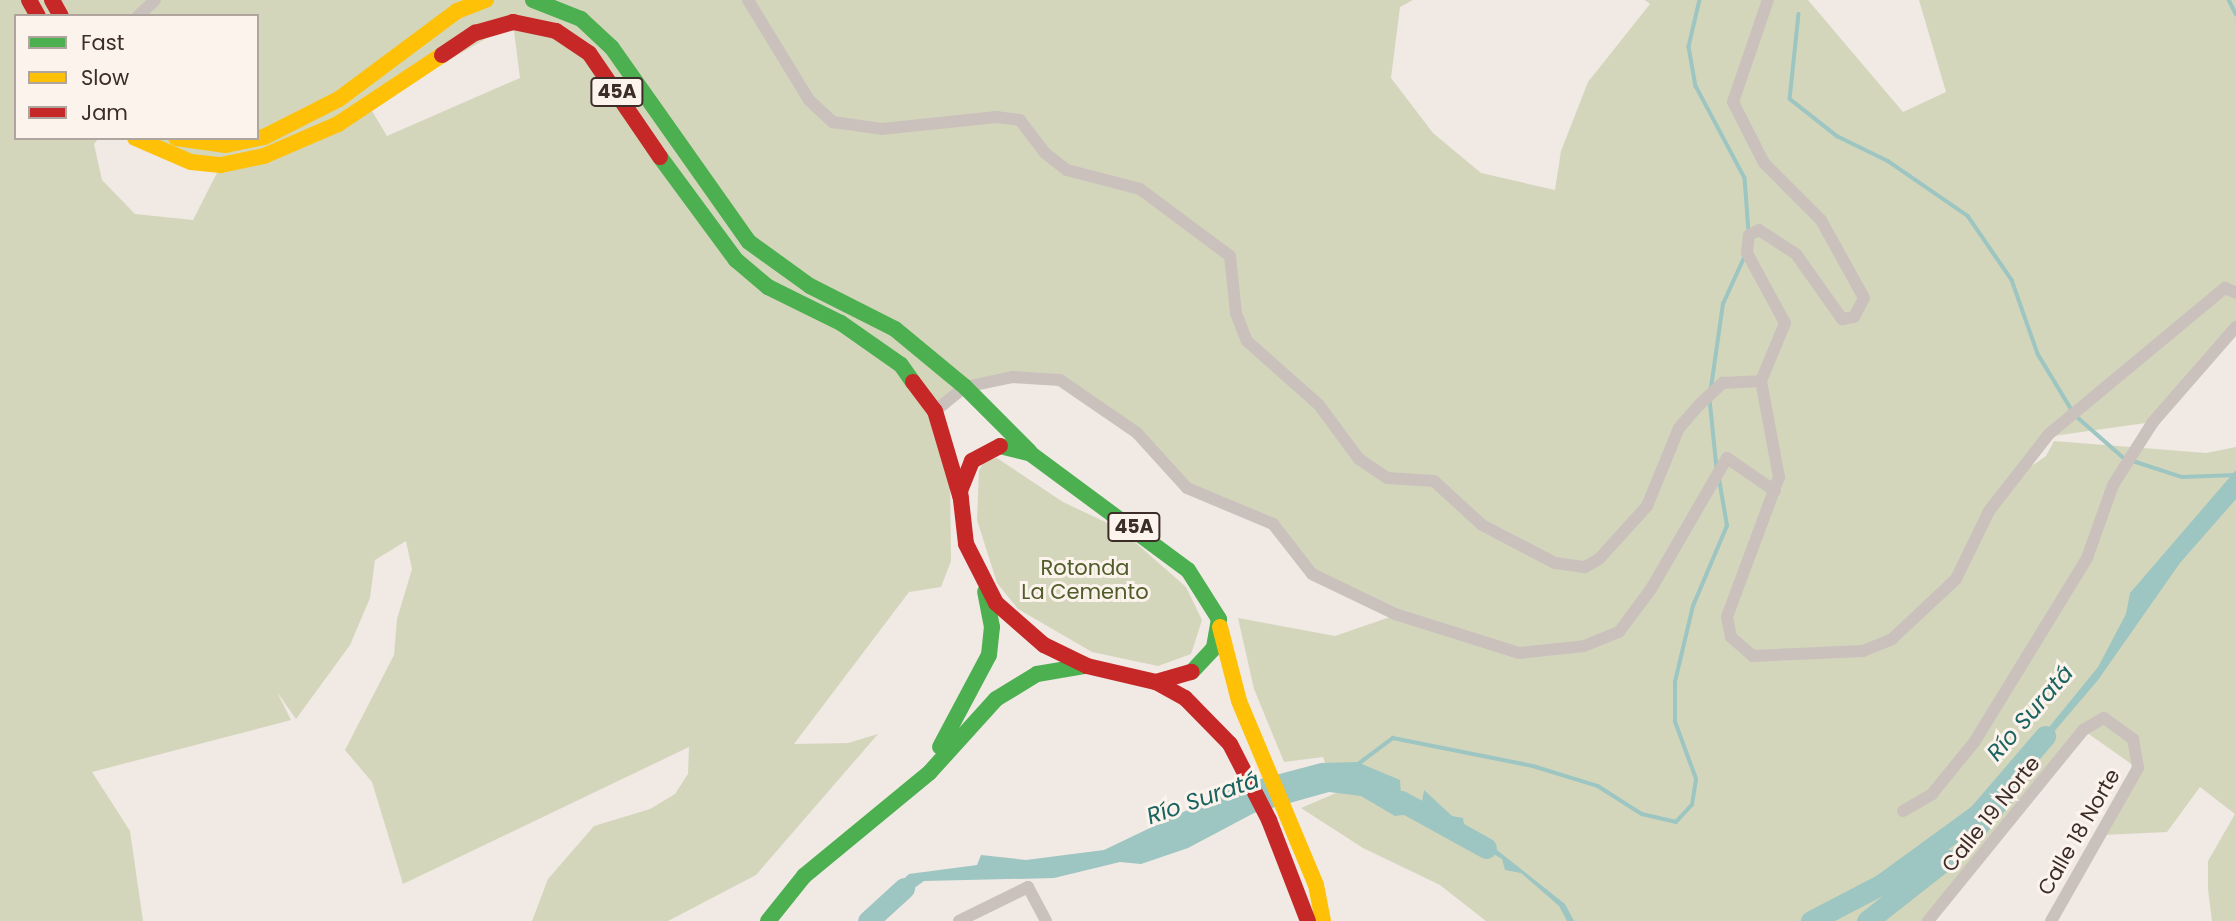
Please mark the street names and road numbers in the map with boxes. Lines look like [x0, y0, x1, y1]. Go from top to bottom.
road number: 45A [589, 76, 645, 108]
road number: 45A [1106, 512, 1162, 542]
street label: Calle 19 Norte [1937, 751, 2045, 877]
street label: Calle 18 Norte [2033, 764, 2125, 900]

